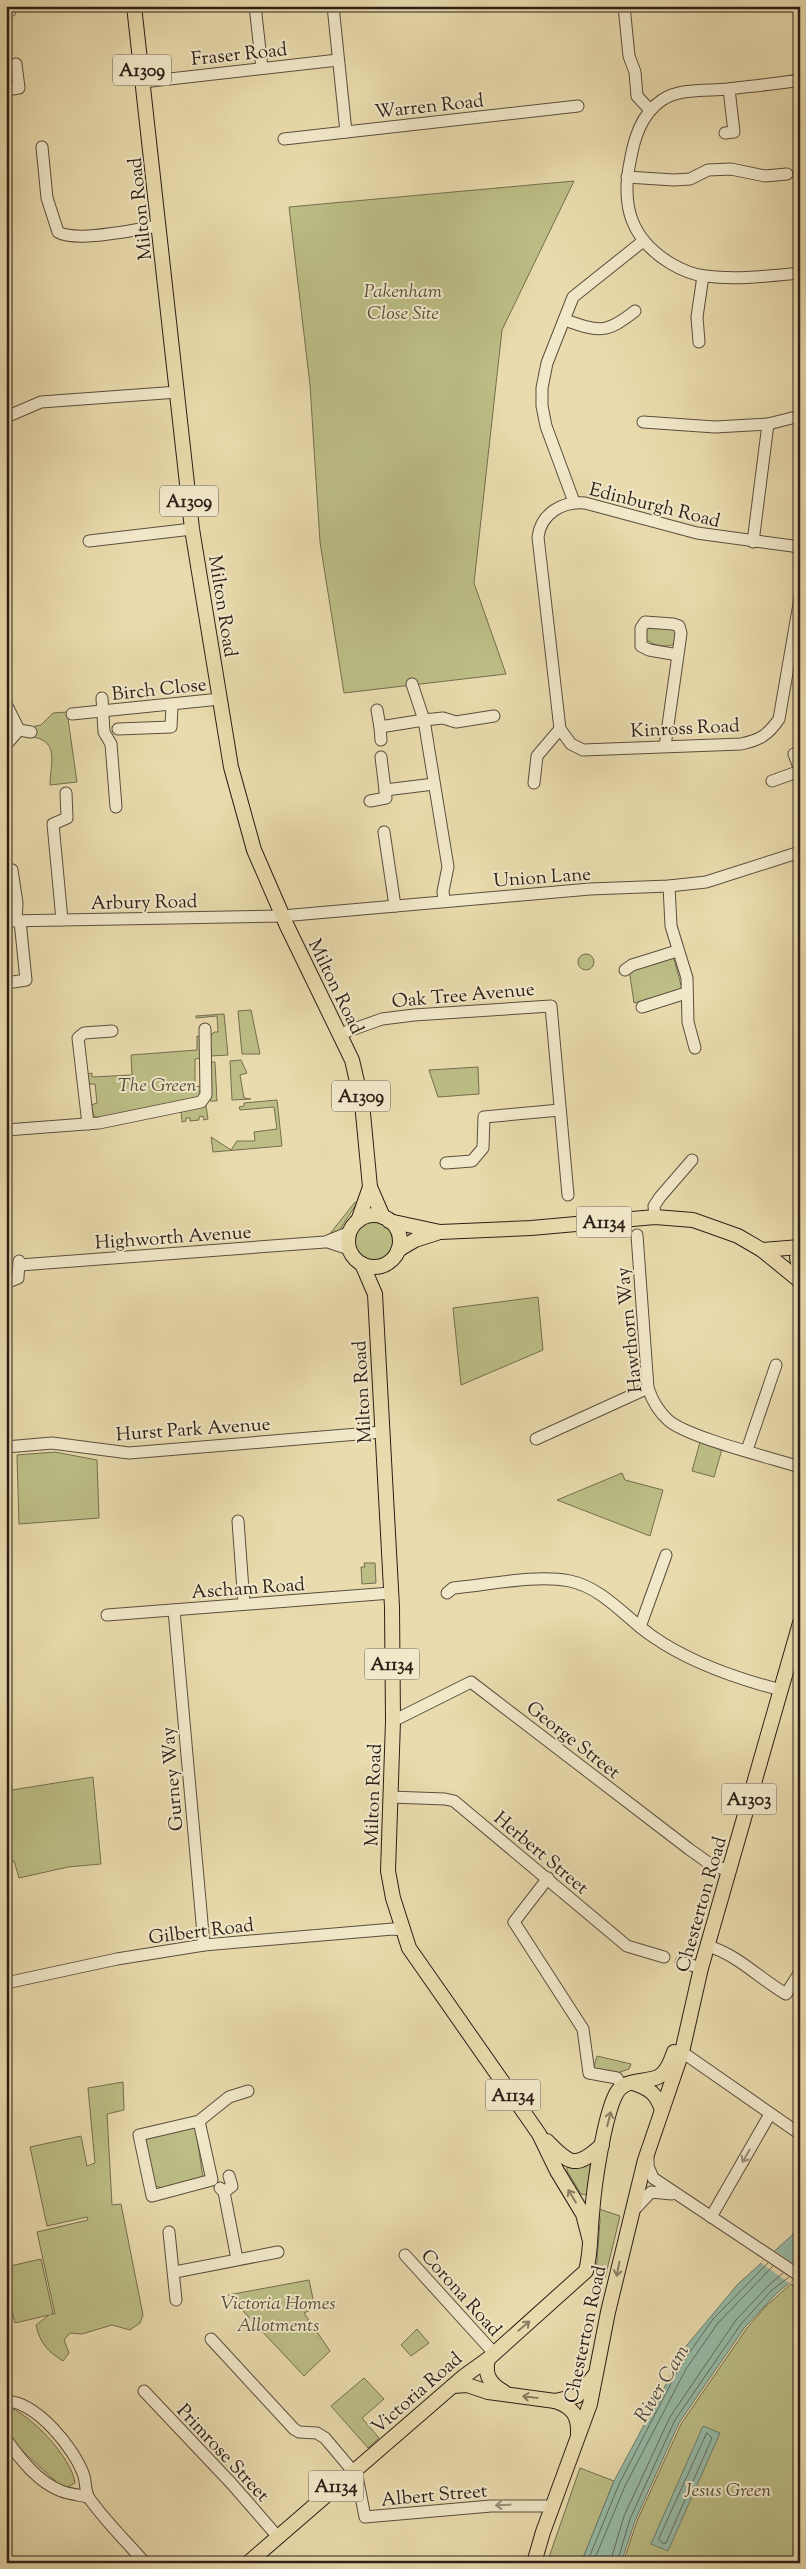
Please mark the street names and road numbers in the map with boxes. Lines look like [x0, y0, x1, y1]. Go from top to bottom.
street label: Fraser Road [190, 37, 289, 74]
road number: A1309 [113, 54, 171, 86]
street label: Warren Road [373, 88, 485, 127]
street label: Milton Road [123, 156, 160, 261]
street label: Edinburgh Road [586, 477, 723, 536]
road number: A1309 [160, 486, 218, 516]
street label: Milton Road [200, 553, 243, 660]
street label: Birch Close [110, 672, 208, 709]
street label: Kinross Road [630, 713, 741, 746]
street label: Union Lane [492, 862, 592, 895]
street label: Arbury Road [90, 889, 198, 918]
street label: Milton Road [300, 935, 370, 1039]
street label: Oak Tree Avenue [391, 977, 536, 1016]
road number: A1309 [332, 1080, 390, 1112]
road number: A1134 [576, 1206, 632, 1238]
street label: Highworth Avenue [94, 1220, 253, 1257]
street label: Hawthorn Way [610, 1265, 650, 1394]
street label: Milton Road [347, 1340, 380, 1444]
street label: Hurst Park Avenue [115, 1412, 272, 1449]
street label: Ascham Road [190, 1572, 306, 1607]
road number: A1134 [364, 1648, 420, 1680]
street label: George Street [520, 1696, 626, 1787]
street label: Gurney Way [155, 1725, 192, 1832]
street label: Milton Road [359, 1743, 390, 1847]
road number: A1303 [722, 1784, 776, 1815]
street label: Herbert Street [487, 1806, 594, 1902]
street label: Chesterton Road [670, 1833, 735, 1976]
street label: Gilbert Road [147, 1913, 256, 1952]
road number: A1134 [486, 2080, 540, 2110]
street label: Corona Road [413, 2244, 507, 2344]
street label: Chesterton Road [559, 2263, 614, 2406]
street label: Victoria Road [366, 2346, 469, 2441]
street label: Primrose Street [170, 2399, 275, 2509]
road number: A1134 [308, 2470, 364, 2502]
street label: Albert Street [380, 2478, 489, 2515]

